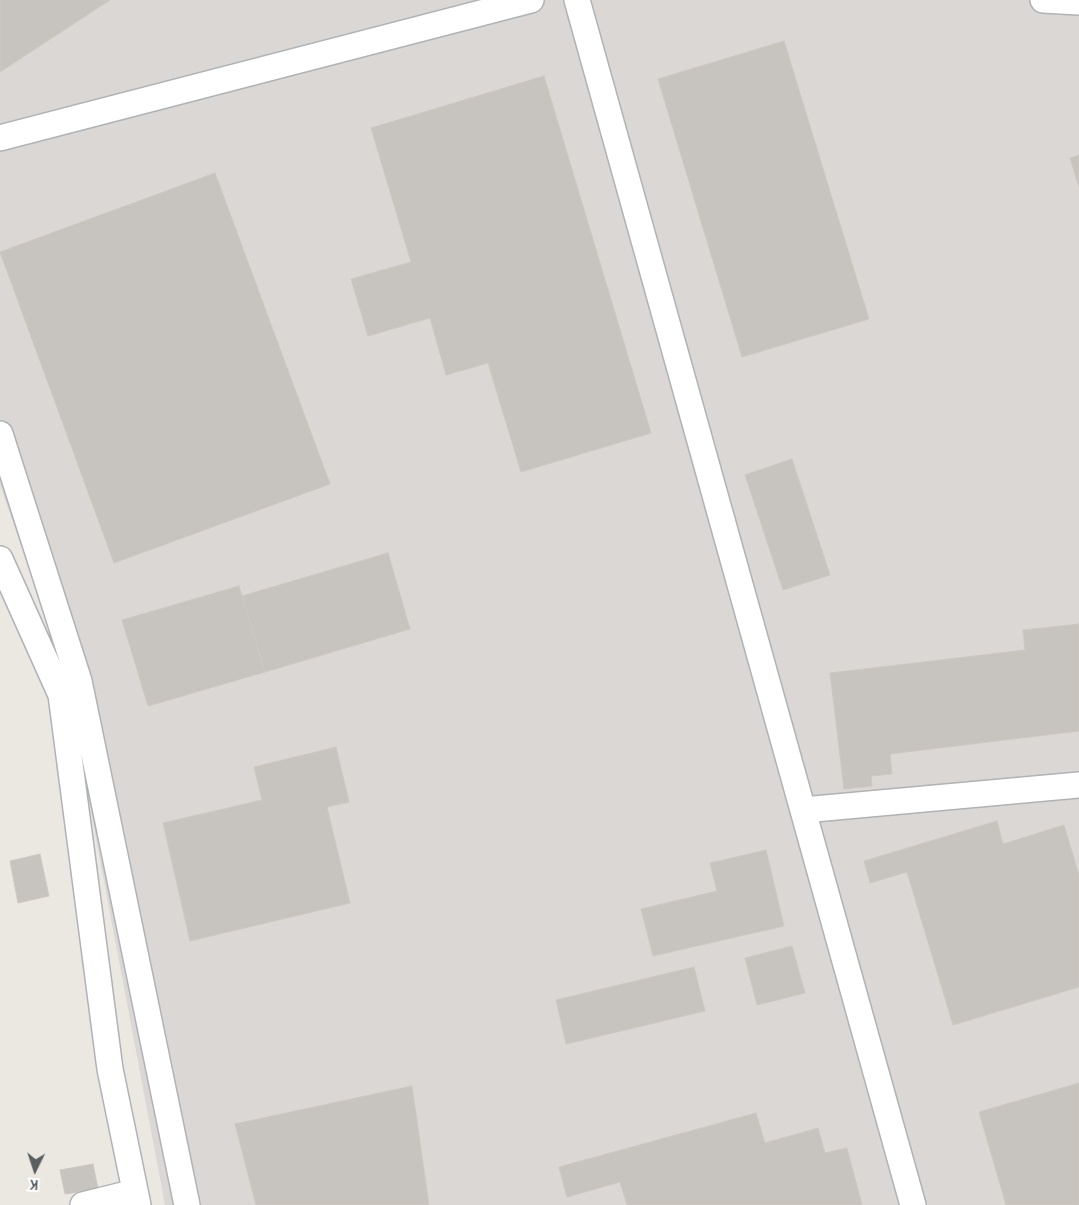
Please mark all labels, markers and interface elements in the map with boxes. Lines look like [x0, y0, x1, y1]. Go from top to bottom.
north arrow [10, 1145, 60, 1195]
text: K [29, 1176, 39, 1194]

